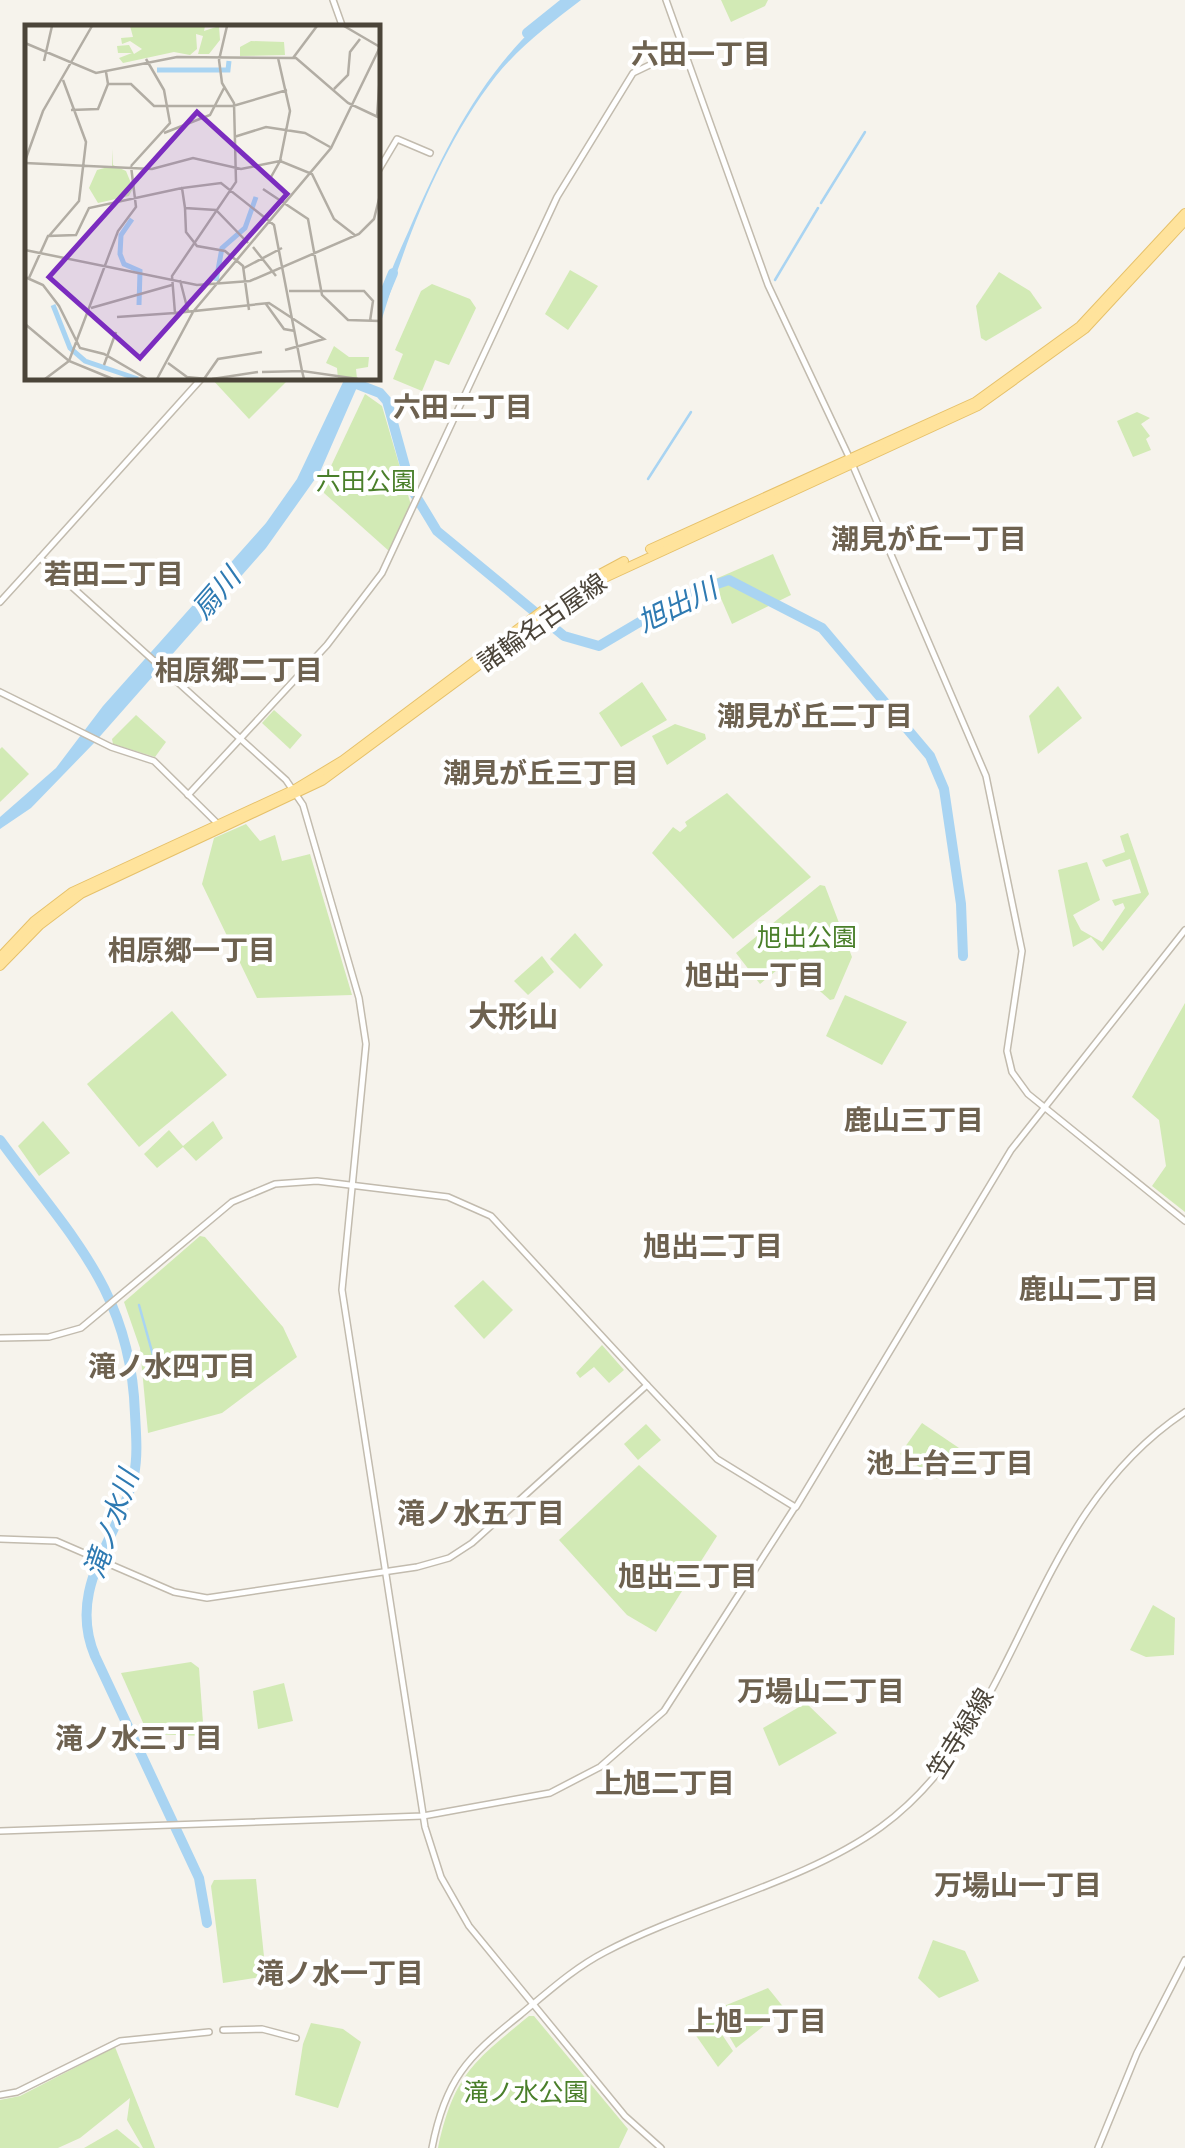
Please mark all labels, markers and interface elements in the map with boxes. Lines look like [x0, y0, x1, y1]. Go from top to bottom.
inset map [25, 25, 380, 380]
district label: 六田一丁目 [631, 36, 771, 70]
district label: 六田二丁目 [393, 389, 533, 423]
park label: 六田公園 [316, 465, 416, 495]
district label: 潮見が丘一丁目 [831, 521, 1027, 555]
district label: 若田二丁目 [44, 556, 184, 590]
water label: 扇川 [184, 558, 248, 625]
street label: 諸輪名古屋線 [471, 566, 611, 676]
water label: 旭出川 [631, 569, 724, 638]
district label: 相原郷二丁目 [155, 652, 323, 686]
district label: 潮見が丘二丁目 [717, 698, 913, 732]
district label: 潮見が丘三丁目 [443, 755, 639, 789]
park label: 旭出公園 [757, 921, 857, 951]
district label: 相原郷一丁目 [108, 932, 276, 966]
district label: 旭出一丁目 [685, 957, 825, 991]
district label: 大形山 [468, 997, 558, 1033]
district label: 鹿山三丁目 [844, 1102, 984, 1136]
district label: 旭出二丁目 [643, 1228, 783, 1262]
district label: 鹿山二丁目 [1019, 1271, 1159, 1305]
district label: 滝ノ水四丁目 [88, 1348, 256, 1382]
district label: 池上台三丁目 [866, 1445, 1034, 1479]
water label: 滝ノ水川 [76, 1462, 145, 1582]
district label: 滝ノ水五丁目 [397, 1495, 565, 1529]
district label: 旭出三丁目 [618, 1558, 758, 1592]
district label: 万場山二丁目 [737, 1673, 905, 1707]
street label: 笠寺緑線 [920, 1682, 998, 1783]
district label: 滝ノ水三丁目 [55, 1720, 223, 1754]
district label: 上旭二丁目 [595, 1765, 735, 1799]
district label: 万場山一丁目 [934, 1867, 1102, 1901]
district label: 滝ノ水一丁目 [256, 1955, 424, 1989]
district label: 上旭一丁目 [687, 2003, 827, 2037]
park label: 滝ノ水公園 [463, 2076, 589, 2106]

